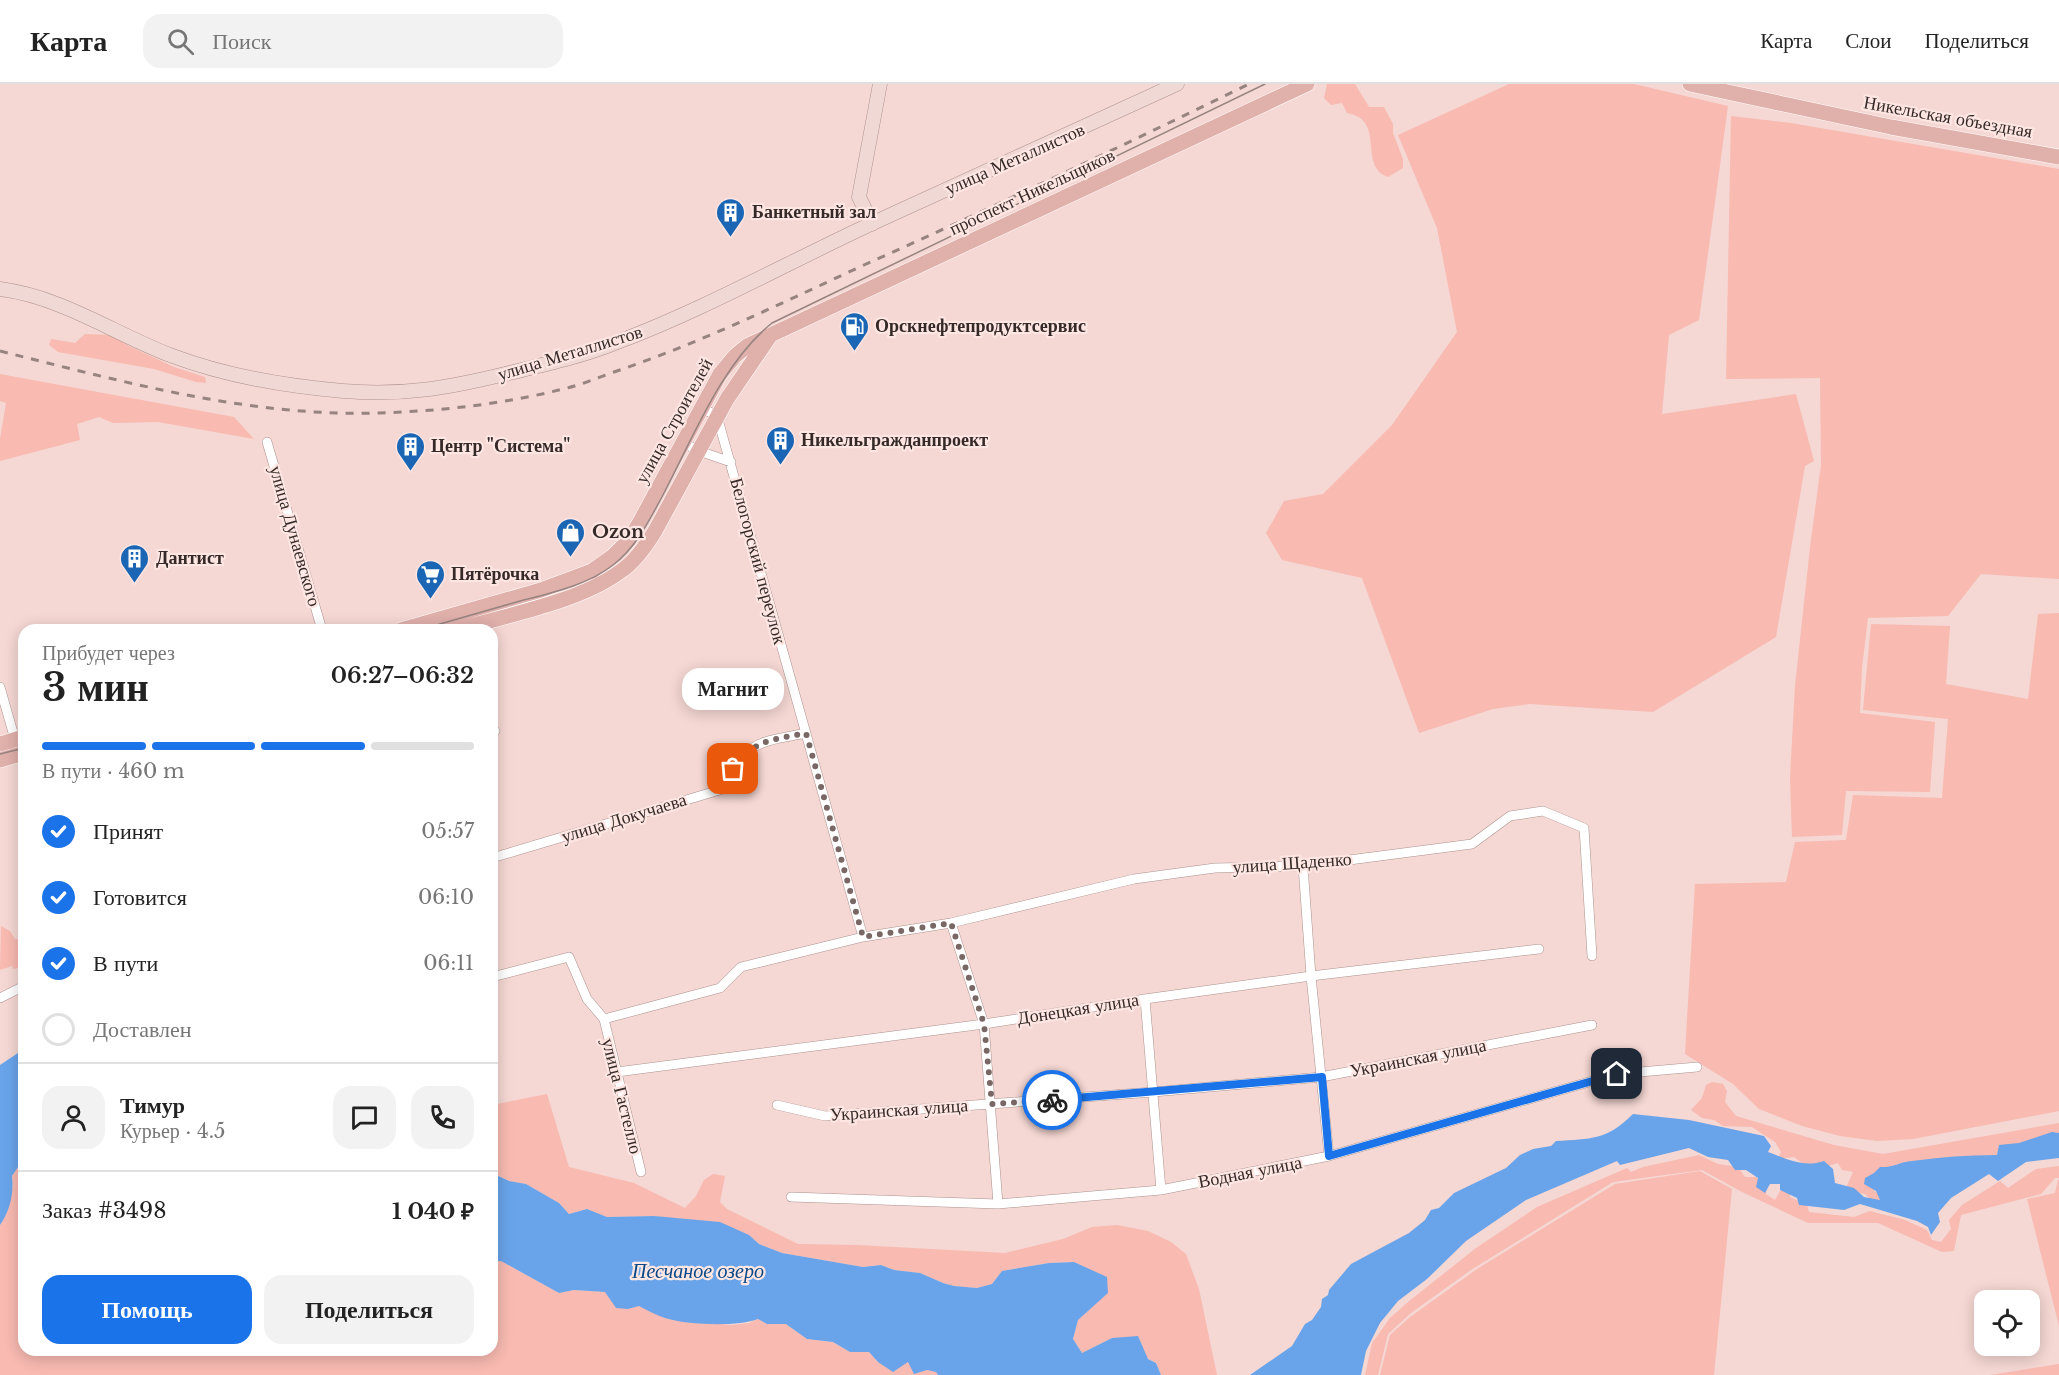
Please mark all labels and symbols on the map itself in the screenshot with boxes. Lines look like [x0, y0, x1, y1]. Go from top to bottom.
street label: Никельская объездная [1862, 91, 2034, 143]
street label: улица Металлистов [942, 118, 1088, 200]
street label: проспект Никельщиков [946, 144, 1118, 240]
building icon: Банкетный зал [715, 196, 747, 238]
place label: Банкетный зал [752, 201, 876, 223]
fuel station icon: Орскнефтепродуктсервис [838, 310, 870, 352]
place label: Орскнефтепродуктсервис [875, 315, 1086, 337]
street label: улица Металлистов [495, 321, 645, 385]
street label: улица Строителей [631, 354, 718, 487]
building icon: Никельгражданпроект [764, 424, 796, 466]
place label: Никельгражданпроект [801, 429, 988, 451]
building icon: Центр "Система" [394, 430, 426, 472]
place label: Центр "Система" [431, 435, 570, 457]
street label: улица Дунаевского [264, 463, 326, 609]
street label: Белогорский переулок [725, 475, 791, 647]
shop icon: Ozon [555, 516, 587, 558]
place label: Ozon [592, 521, 644, 543]
building icon: Дантист [119, 542, 151, 584]
place label: Дантист [156, 547, 224, 569]
supermarket icon: Пятёрочка [414, 558, 446, 600]
place label: Пятёрочка [451, 563, 539, 585]
callout: Магнит [682, 667, 784, 709]
pin [707, 743, 758, 794]
street label: улица Докучаева [559, 789, 689, 847]
street label: улица Щаденко [1232, 848, 1352, 878]
street label: Донецкая улица [1016, 989, 1140, 1029]
street label: Украинская улица [1348, 1034, 1488, 1082]
street label: улица Гастелло [597, 1036, 647, 1156]
pin [1591, 1048, 1642, 1099]
courier [1022, 1070, 1082, 1130]
street label: Украинская улица [829, 1094, 969, 1126]
street label: Водная улица [1196, 1151, 1304, 1193]
water label: Песчаное озеро [631, 1259, 764, 1283]

